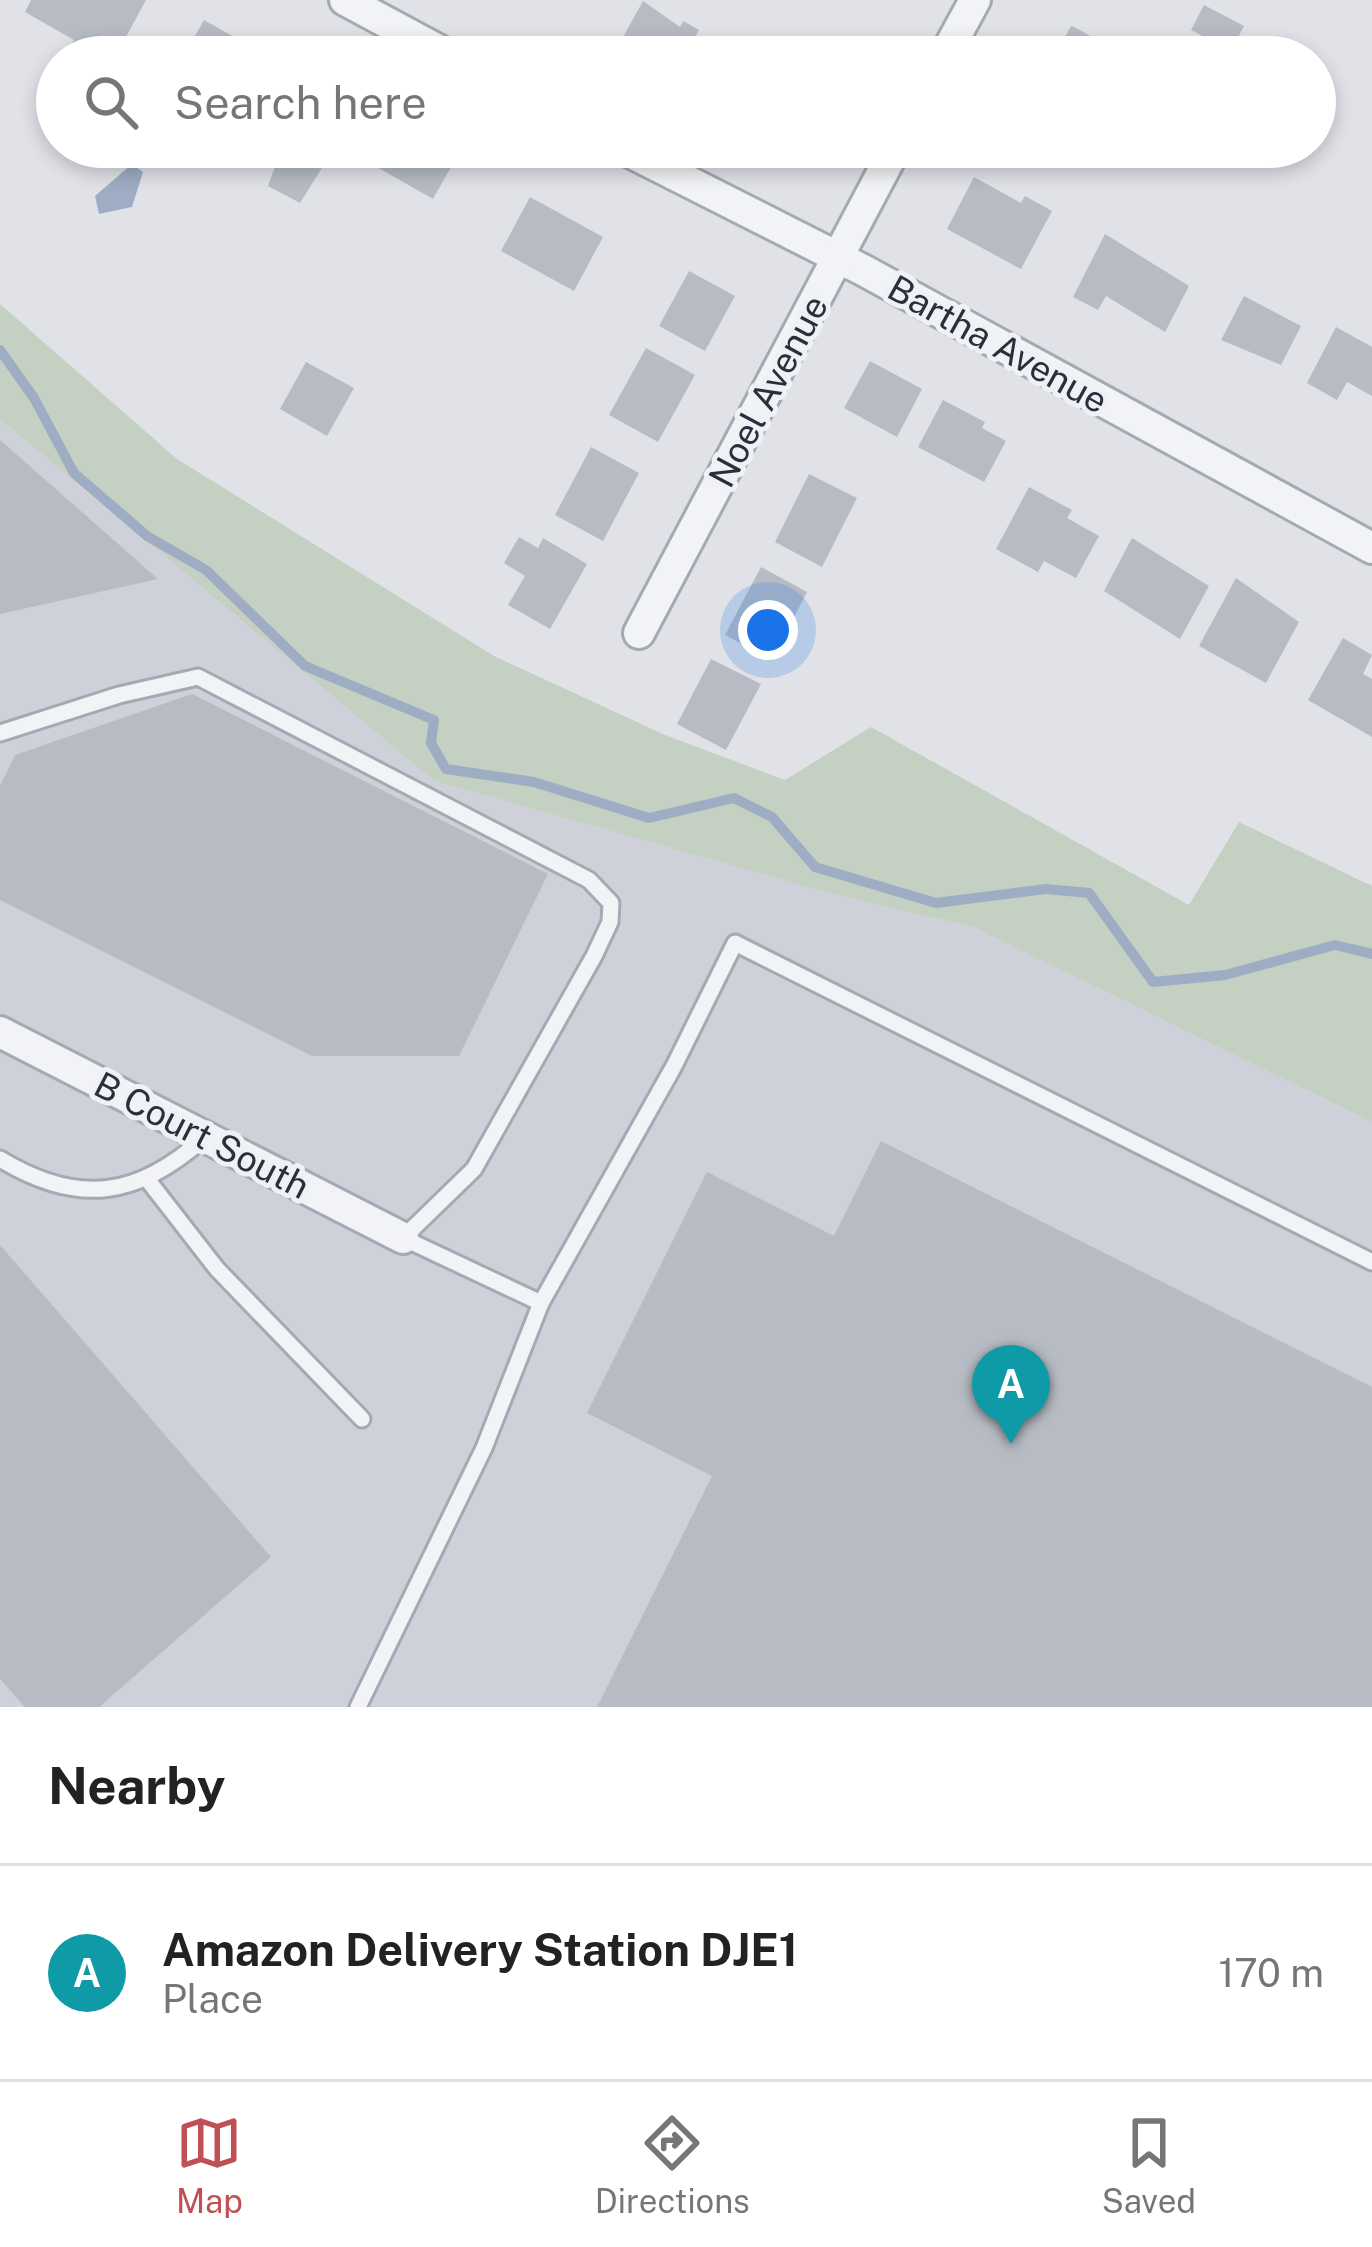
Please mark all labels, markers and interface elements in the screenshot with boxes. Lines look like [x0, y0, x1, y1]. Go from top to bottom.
search box [36, 36, 1336, 168]
icon: search [78, 69, 144, 135]
text: Search here [174, 76, 427, 129]
street label: Bartha Avenue [881, 266, 1115, 422]
street label: Noel Avenue [700, 288, 836, 494]
your location [738, 600, 798, 660]
street label: B Court South [88, 1063, 316, 1207]
pin: A [972, 1345, 1050, 1444]
text: Nearby [48, 1756, 225, 1815]
text: Amazon Delivery Station DJE1 [162, 1923, 798, 1976]
text: A [73, 1950, 101, 1996]
text: 170 m [1218, 1950, 1324, 1996]
text: Place [162, 1976, 263, 2022]
tab: Map [176, 2110, 243, 2220]
tab: Directions [595, 2110, 750, 2220]
tab: Saved [1102, 2110, 1196, 2220]

